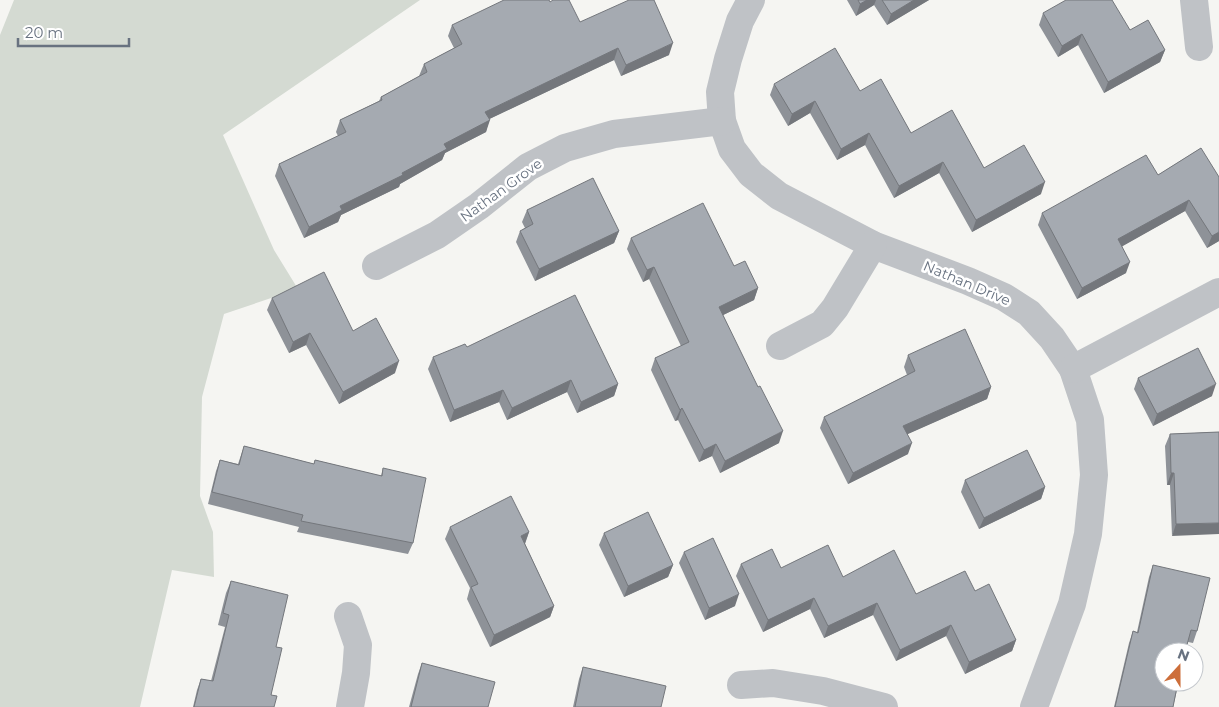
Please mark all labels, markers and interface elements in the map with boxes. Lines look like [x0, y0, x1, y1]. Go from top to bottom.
scale bar [18, 15, 129, 47]
text: 20 m [25, 23, 63, 42]
street label: Nathan Grove [457, 154, 545, 226]
street label: Nathan Drive [921, 257, 1013, 309]
north arrow [1154, 642, 1204, 692]
text: N [1175, 644, 1192, 665]

